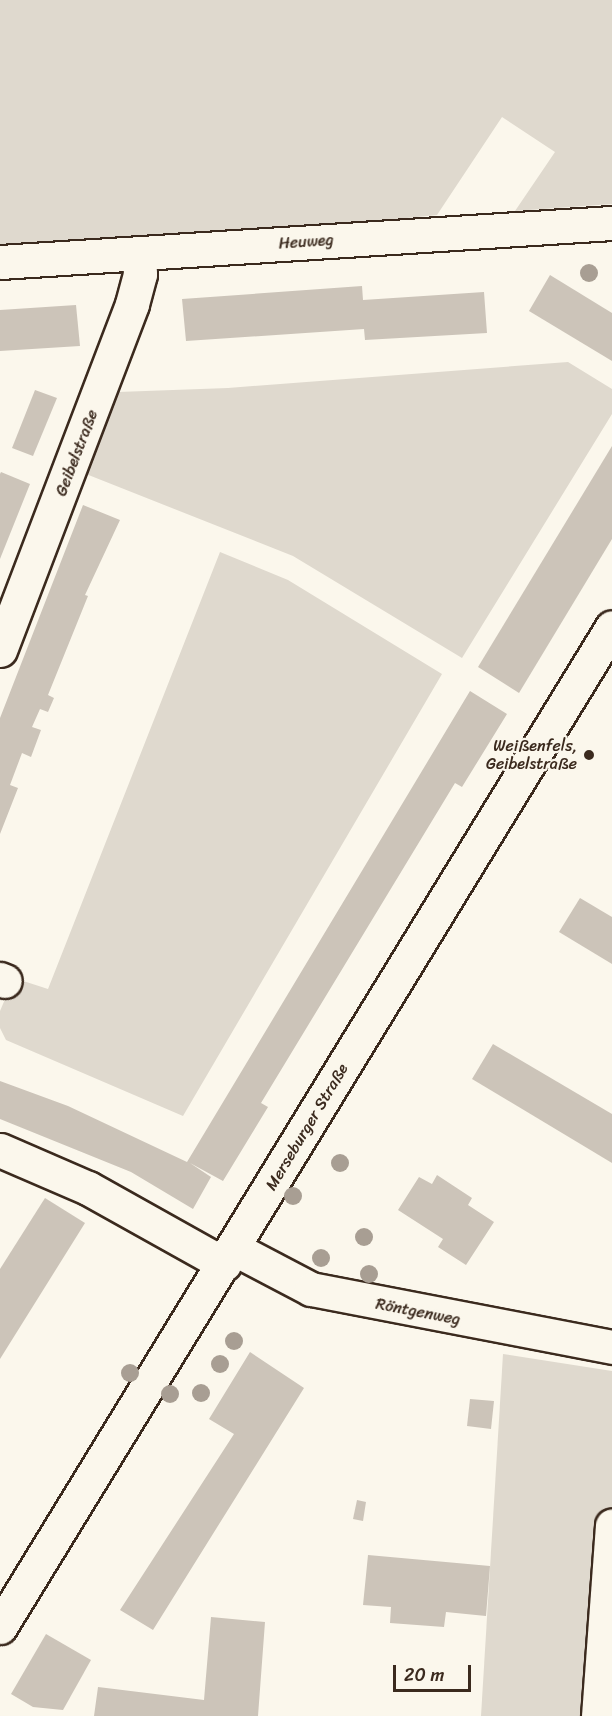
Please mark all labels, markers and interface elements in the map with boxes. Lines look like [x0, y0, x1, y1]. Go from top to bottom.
street label: Heuweg [278, 231, 334, 253]
street label: Geibelstraße [52, 407, 102, 499]
place label: Weißenfels, Geibelstraße [486, 736, 577, 774]
marker: Weißenfels, Geibelstraße [582, 748, 596, 762]
street label: Merseburger Straße [261, 1060, 353, 1194]
street label: Röntgenweg [374, 1294, 462, 1330]
scale bar [396, 1653, 474, 1691]
text: 20 m [404, 1659, 444, 1691]

